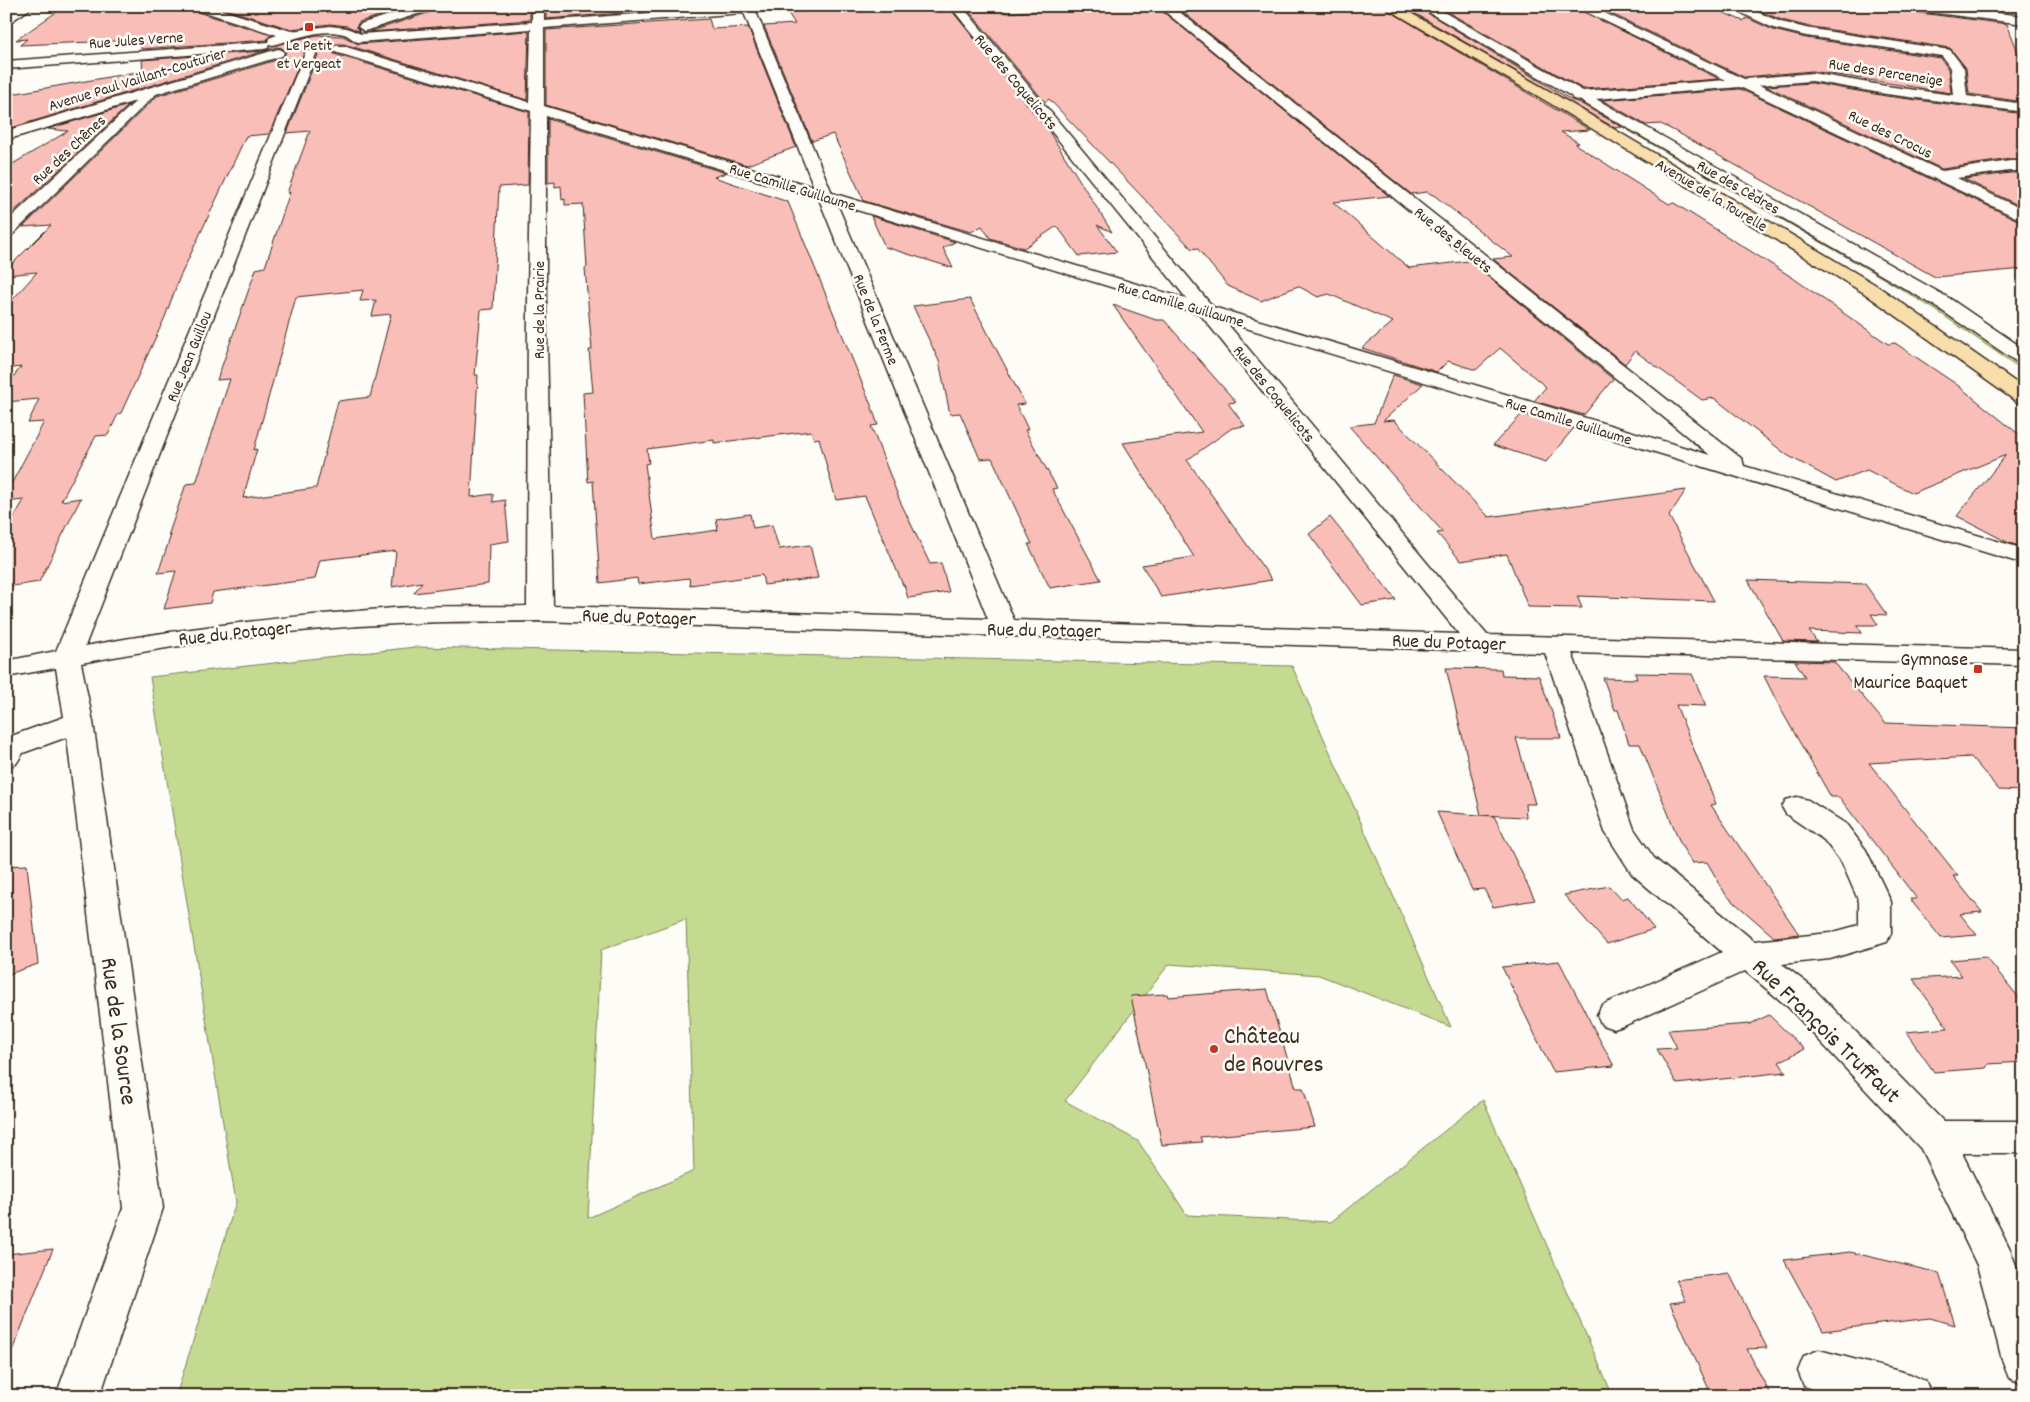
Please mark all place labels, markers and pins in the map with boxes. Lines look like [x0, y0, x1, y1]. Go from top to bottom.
marker: Le Petit et Vergeat [303, 21, 315, 33]
place label: Le Petit et Vergeat [277, 35, 341, 76]
place label: Gymnase Maurice Baquet [1853, 647, 1968, 698]
marker: Gymnase Maurice Baquet [1972, 663, 1984, 675]
place label: Château de Rouvres [1224, 1021, 1324, 1083]
marker: Château de Rouvres [1208, 1043, 1220, 1055]

